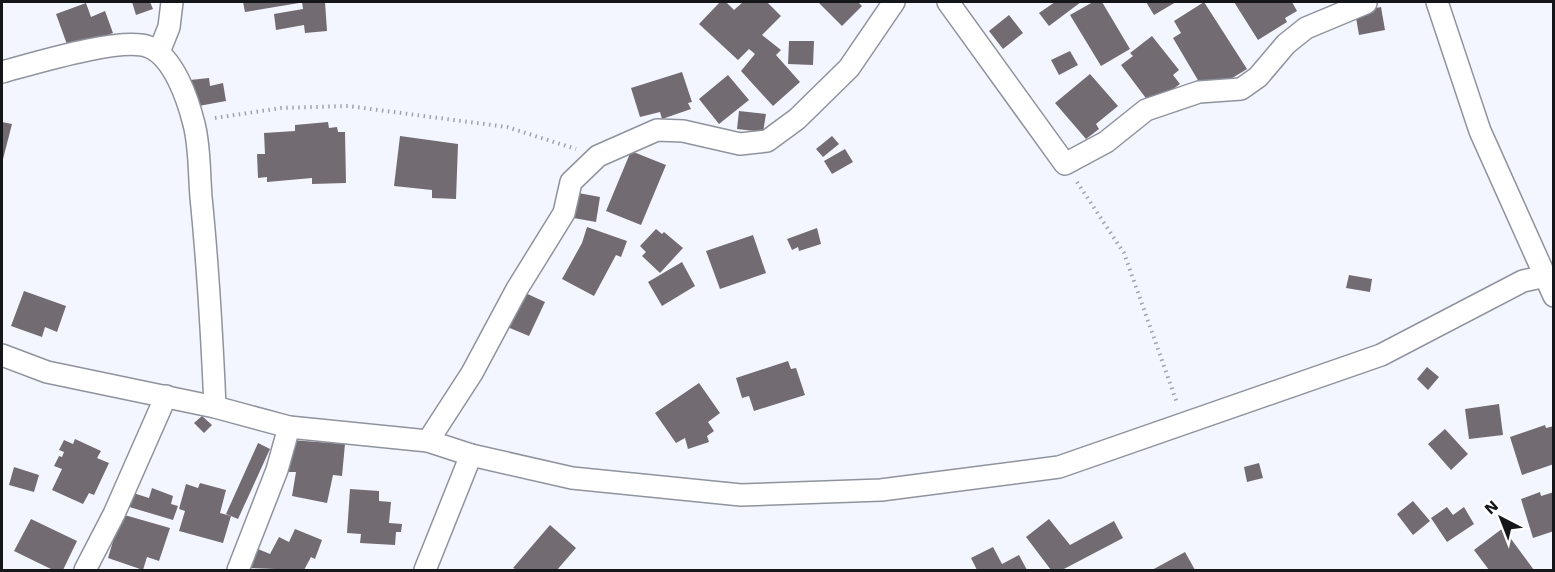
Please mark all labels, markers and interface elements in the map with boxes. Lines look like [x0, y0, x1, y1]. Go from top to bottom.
north arrow [1471, 488, 1531, 548]
text: N [1481, 496, 1502, 518]

